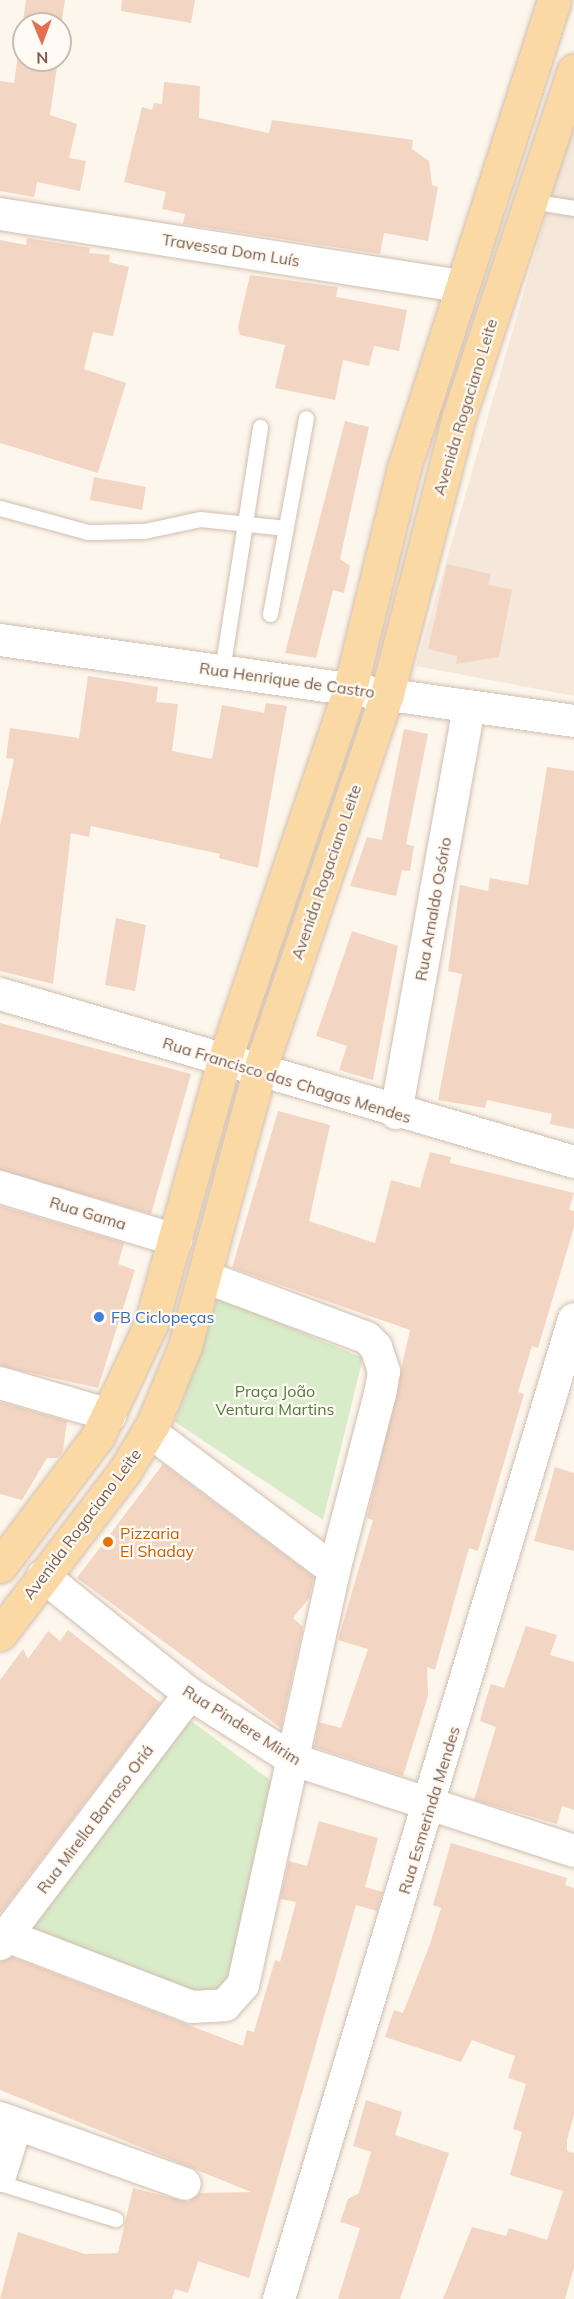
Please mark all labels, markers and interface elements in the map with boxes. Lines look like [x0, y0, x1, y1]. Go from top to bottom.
north arrow [12, 12, 72, 72]
text: N [36, 48, 48, 68]
street label: Travessa Dom Luís [161, 230, 301, 270]
street label: Avenida Rogaciano Leite [429, 316, 501, 498]
street label: Rua Henrique de Castro [198, 658, 376, 702]
street label: Avenida Rogaciano Leite [287, 782, 365, 962]
street label: Rua Arnaldo Osório [411, 836, 455, 982]
street label: Rua Francisco das Chagas Mendes [160, 1033, 414, 1127]
street label: Rua Gama [47, 1192, 129, 1234]
place label: FB Ciclopeças [111, 1307, 214, 1327]
marker: FB Ciclopeças [92, 1310, 106, 1324]
park label: Praça João Ventura Martins [216, 1381, 334, 1419]
street label: Avenida Rogaciano Leite [19, 1445, 145, 1603]
place label: Pizzaria El Shaday [120, 1523, 194, 1561]
marker: Pizzaria El Shaday [101, 1535, 115, 1549]
street label: Rua Pindere Mirim [179, 1681, 305, 1769]
street label: Rua Esmerinda Mendes [394, 1724, 464, 1896]
street label: Rua Mirella Barroso Oriá [33, 1741, 157, 1897]

